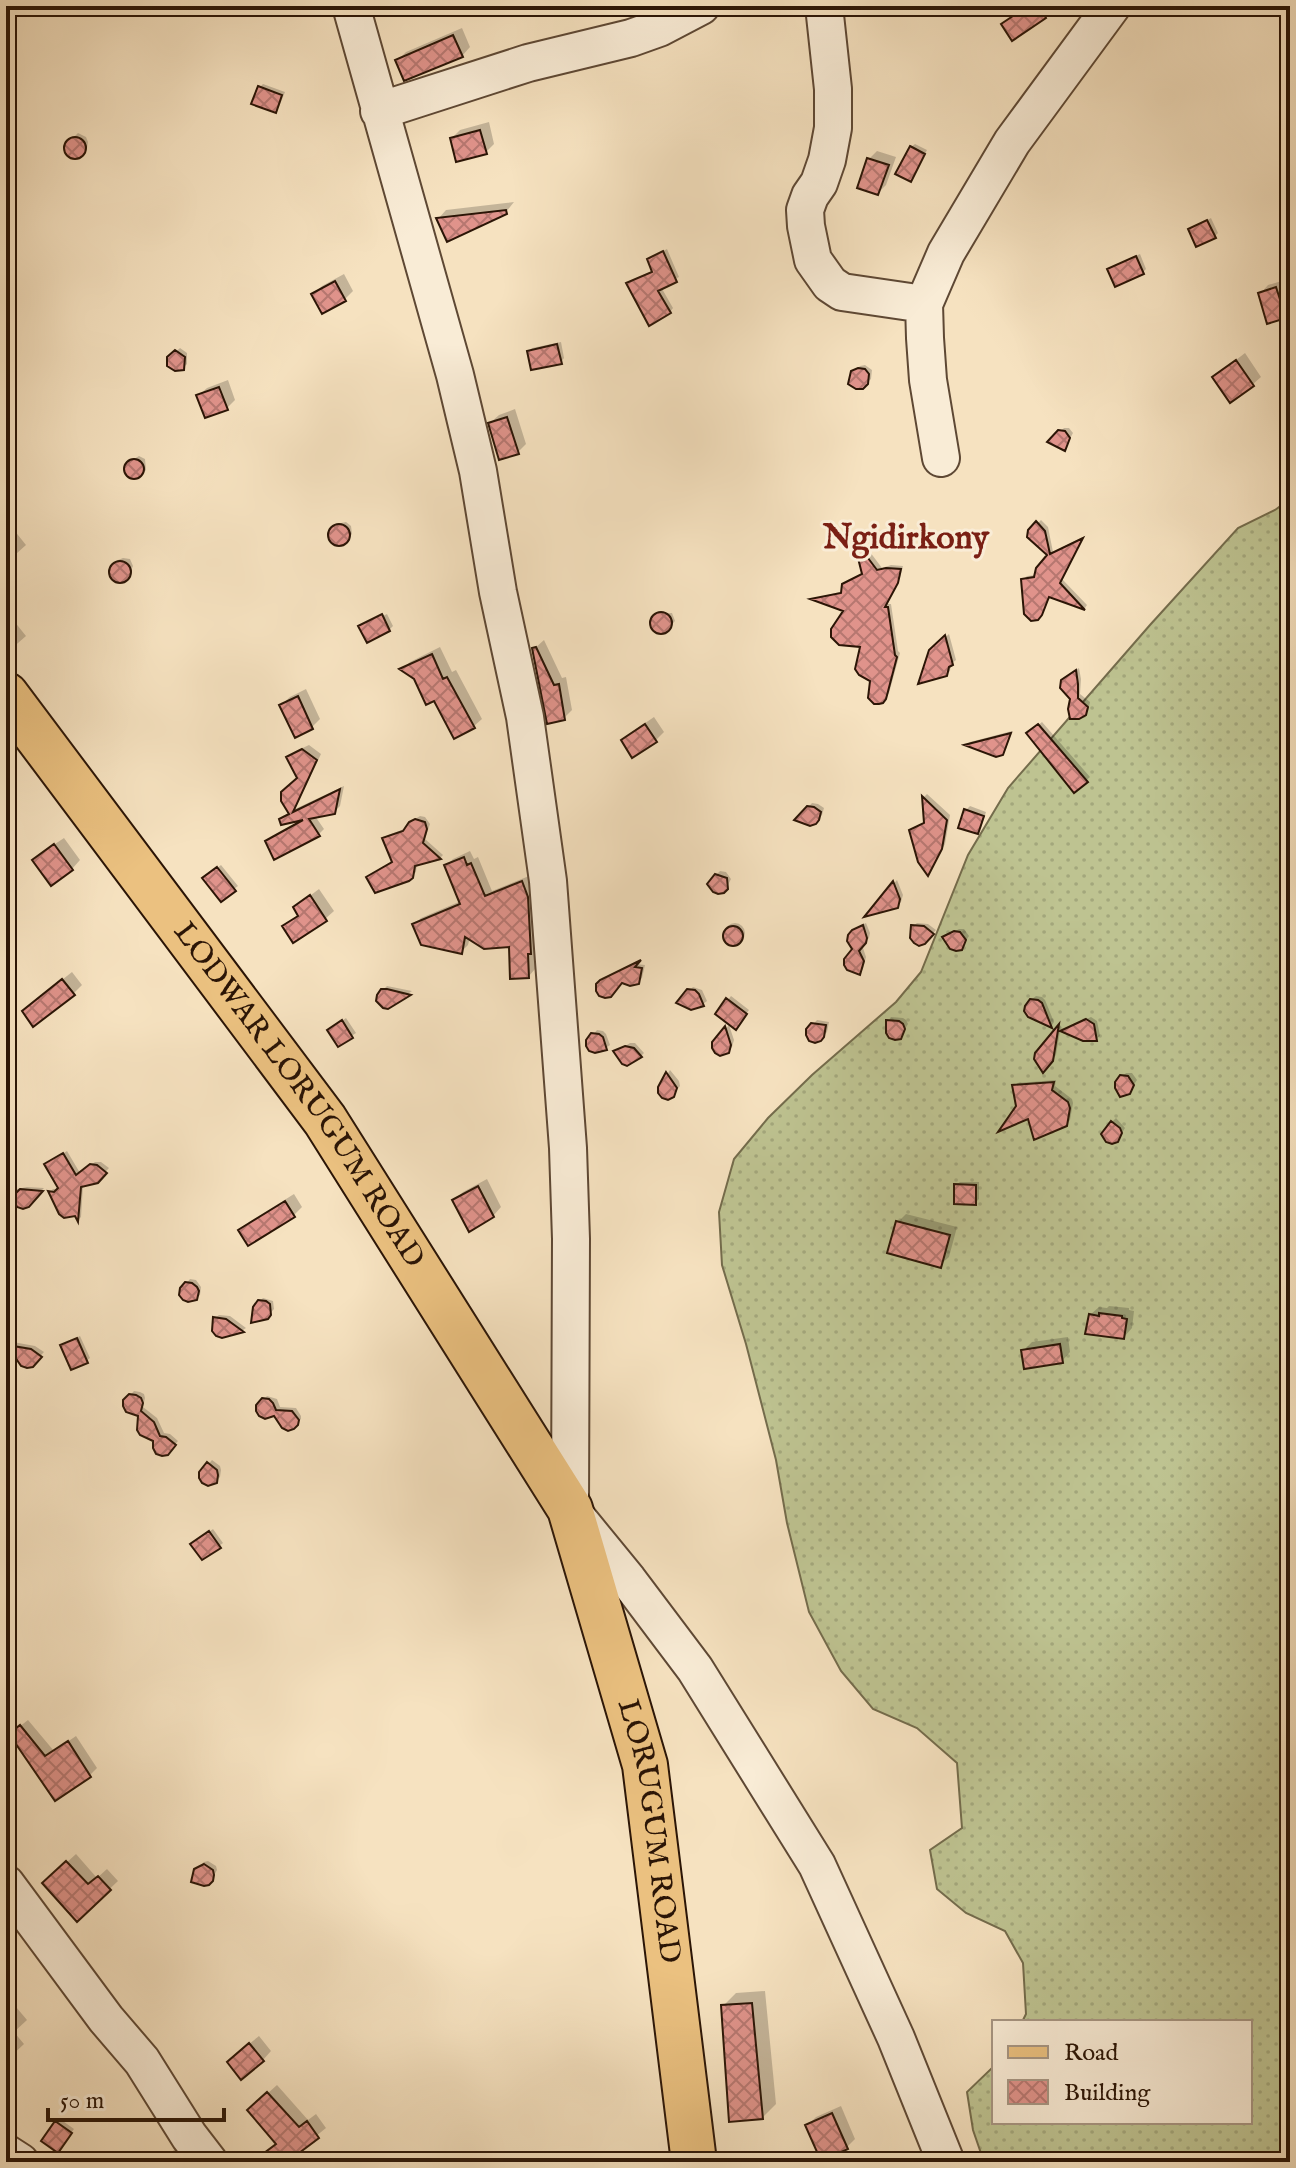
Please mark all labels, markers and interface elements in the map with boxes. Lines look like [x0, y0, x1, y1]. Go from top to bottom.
district label: Ngidirkony [822, 517, 990, 560]
street label: LODWAR LORUGUM ROAD [164, 915, 432, 1275]
street label: LORUGUM ROAD [608, 1695, 688, 1966]
legend [992, 2020, 1252, 2124]
text: Road [1064, 2038, 1118, 2069]
scale bar [48, 2072, 224, 2122]
text: Building [1064, 2078, 1151, 2109]
text: 50 m [60, 2086, 104, 2117]

